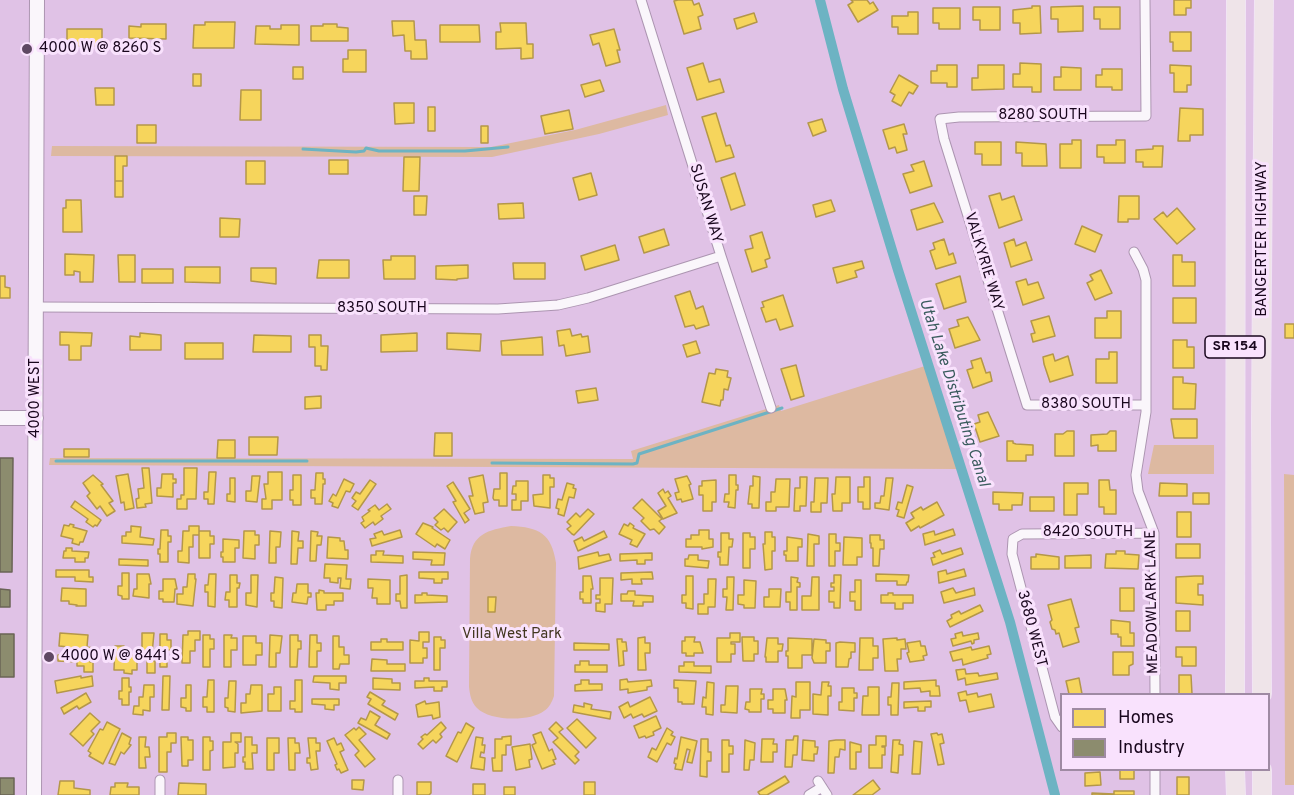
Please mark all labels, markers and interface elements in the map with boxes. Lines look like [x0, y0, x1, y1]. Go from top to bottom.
place label: 4000 W @ 8260 S [39, 40, 161, 58]
marker: 4000 W @ 8260 S [20, 42, 34, 56]
street label: 8280 SOUTH [998, 107, 1088, 125]
street label: BANGERTER HIGHWAY [1254, 161, 1272, 317]
street label: SUSAN WAY [684, 162, 726, 246]
street label: VALKYRIE WAY [959, 211, 1007, 313]
water label: Utah Lake Distributing Canal [914, 297, 992, 489]
street label: 8350 SOUTH [337, 300, 427, 318]
road number: SR 154 [1205, 336, 1265, 358]
street label: 4000 WEST [27, 358, 45, 438]
street label: 8380 SOUTH [1041, 396, 1131, 414]
street label: 8420 SOUTH [1043, 524, 1133, 542]
street label: MEADOWLARK LANE [1143, 530, 1163, 674]
street label: 3680 WEST [1012, 589, 1050, 669]
park label: Villa West Park [462, 626, 562, 644]
place label: 4000 W @ 8441 S [61, 648, 180, 666]
marker: 4000 W @ 8441 S [42, 650, 56, 664]
legend [1060, 693, 1270, 771]
text: Homes [1118, 707, 1174, 730]
text: Industry [1118, 737, 1185, 760]

